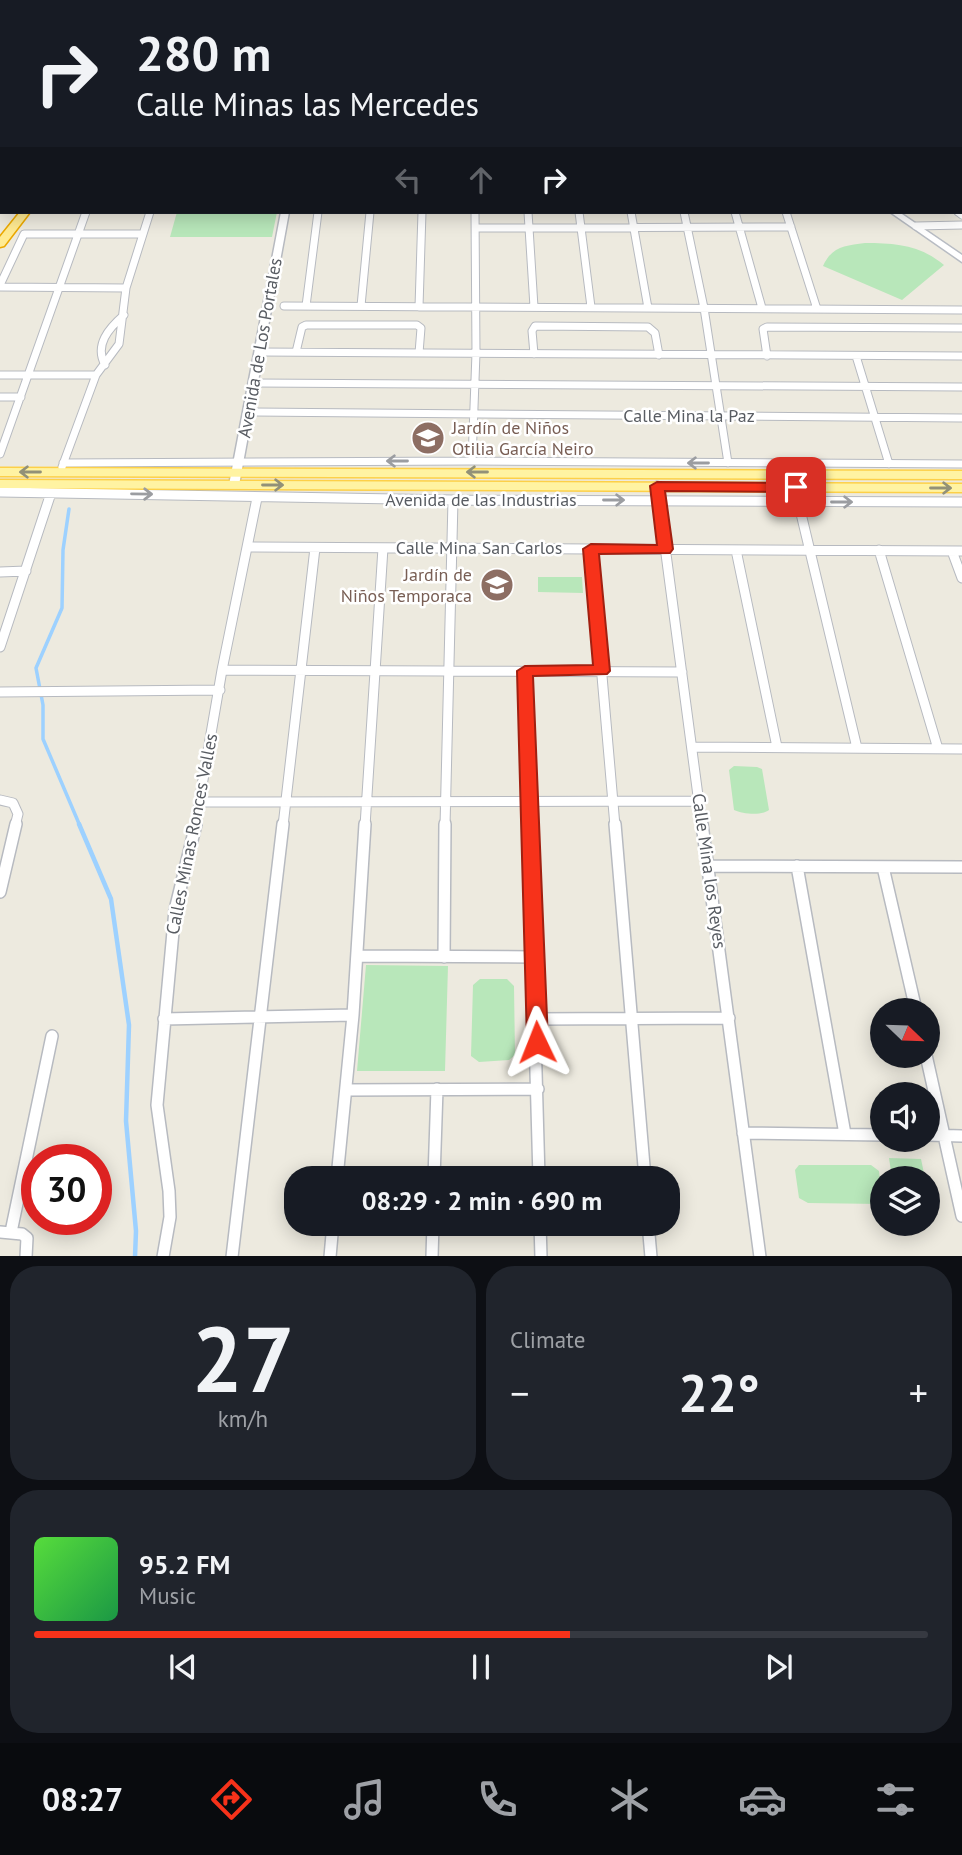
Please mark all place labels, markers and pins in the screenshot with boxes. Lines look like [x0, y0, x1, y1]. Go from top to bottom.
place label: Jardín de Niños Otilia García Neiro [451, 416, 594, 460]
school or university icon: Jardín de Niños Otilia García Neiro [409, 419, 447, 457]
pin [766, 457, 826, 517]
place label: Jardín de Niños Temporaca [341, 563, 472, 607]
school or university icon: Jardín de Niños Temporaca [478, 566, 516, 604]

